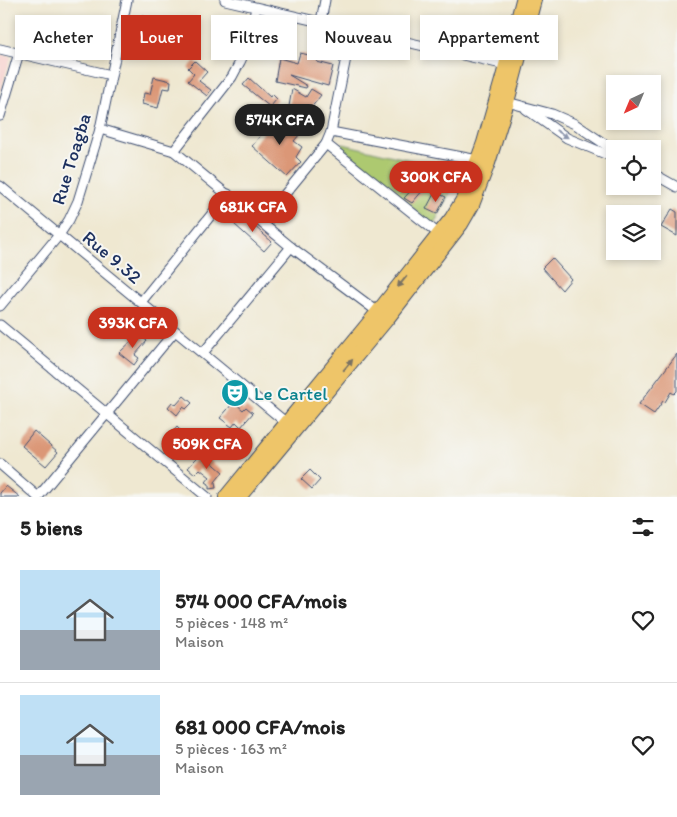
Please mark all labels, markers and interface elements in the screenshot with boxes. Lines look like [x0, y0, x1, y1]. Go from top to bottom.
chip: Acheter [15, 15, 111, 60]
chip: Louer [121, 15, 201, 60]
chip: Filtres [211, 15, 297, 60]
chip: Nouveau [307, 15, 410, 60]
chip: Appartement [420, 15, 558, 60]
north arrow [606, 75, 661, 130]
map controls [606, 75, 661, 260]
pin: 574K CFA [228, 104, 332, 146]
street label: Rue Toagba [46, 110, 96, 208]
text: 574K CFA [246, 110, 314, 129]
one-way arrow [555, 129, 568, 139]
button: locate [606, 140, 661, 195]
pin: 300K CFA [384, 160, 488, 203]
text: 300K CFA [401, 167, 471, 186]
pin: 681K CFA [201, 190, 305, 233]
text: 681K CFA [219, 197, 287, 216]
button: layers [606, 205, 661, 260]
street label: Rue 9.32 [78, 226, 146, 288]
one-way arrow [397, 275, 408, 288]
pin: 393K CFA [81, 306, 185, 349]
text: 393K CFA [99, 313, 167, 332]
one-way arrow [343, 359, 354, 372]
theatre icon: Le Cartel [220, 378, 250, 408]
place label: Le Cartel [254, 382, 328, 405]
pin: 509K CFA [155, 428, 259, 470]
text: 509K CFA [172, 434, 242, 453]
icon: filters [629, 513, 657, 541]
text: 5 biens [20, 515, 83, 540]
text: 574 000 CFA/mois [175, 588, 347, 613]
icon: home [60, 590, 120, 650]
icon: heart [629, 606, 657, 634]
text: 5 pièces · 148 m² [175, 613, 288, 632]
text: Maison [175, 632, 224, 651]
text: 681 000 CFA/mois [175, 714, 345, 739]
icon: home [60, 715, 120, 775]
icon: heart [629, 731, 657, 759]
text: 5 pièces · 163 m² [175, 739, 287, 758]
text: Maison [175, 758, 224, 777]

